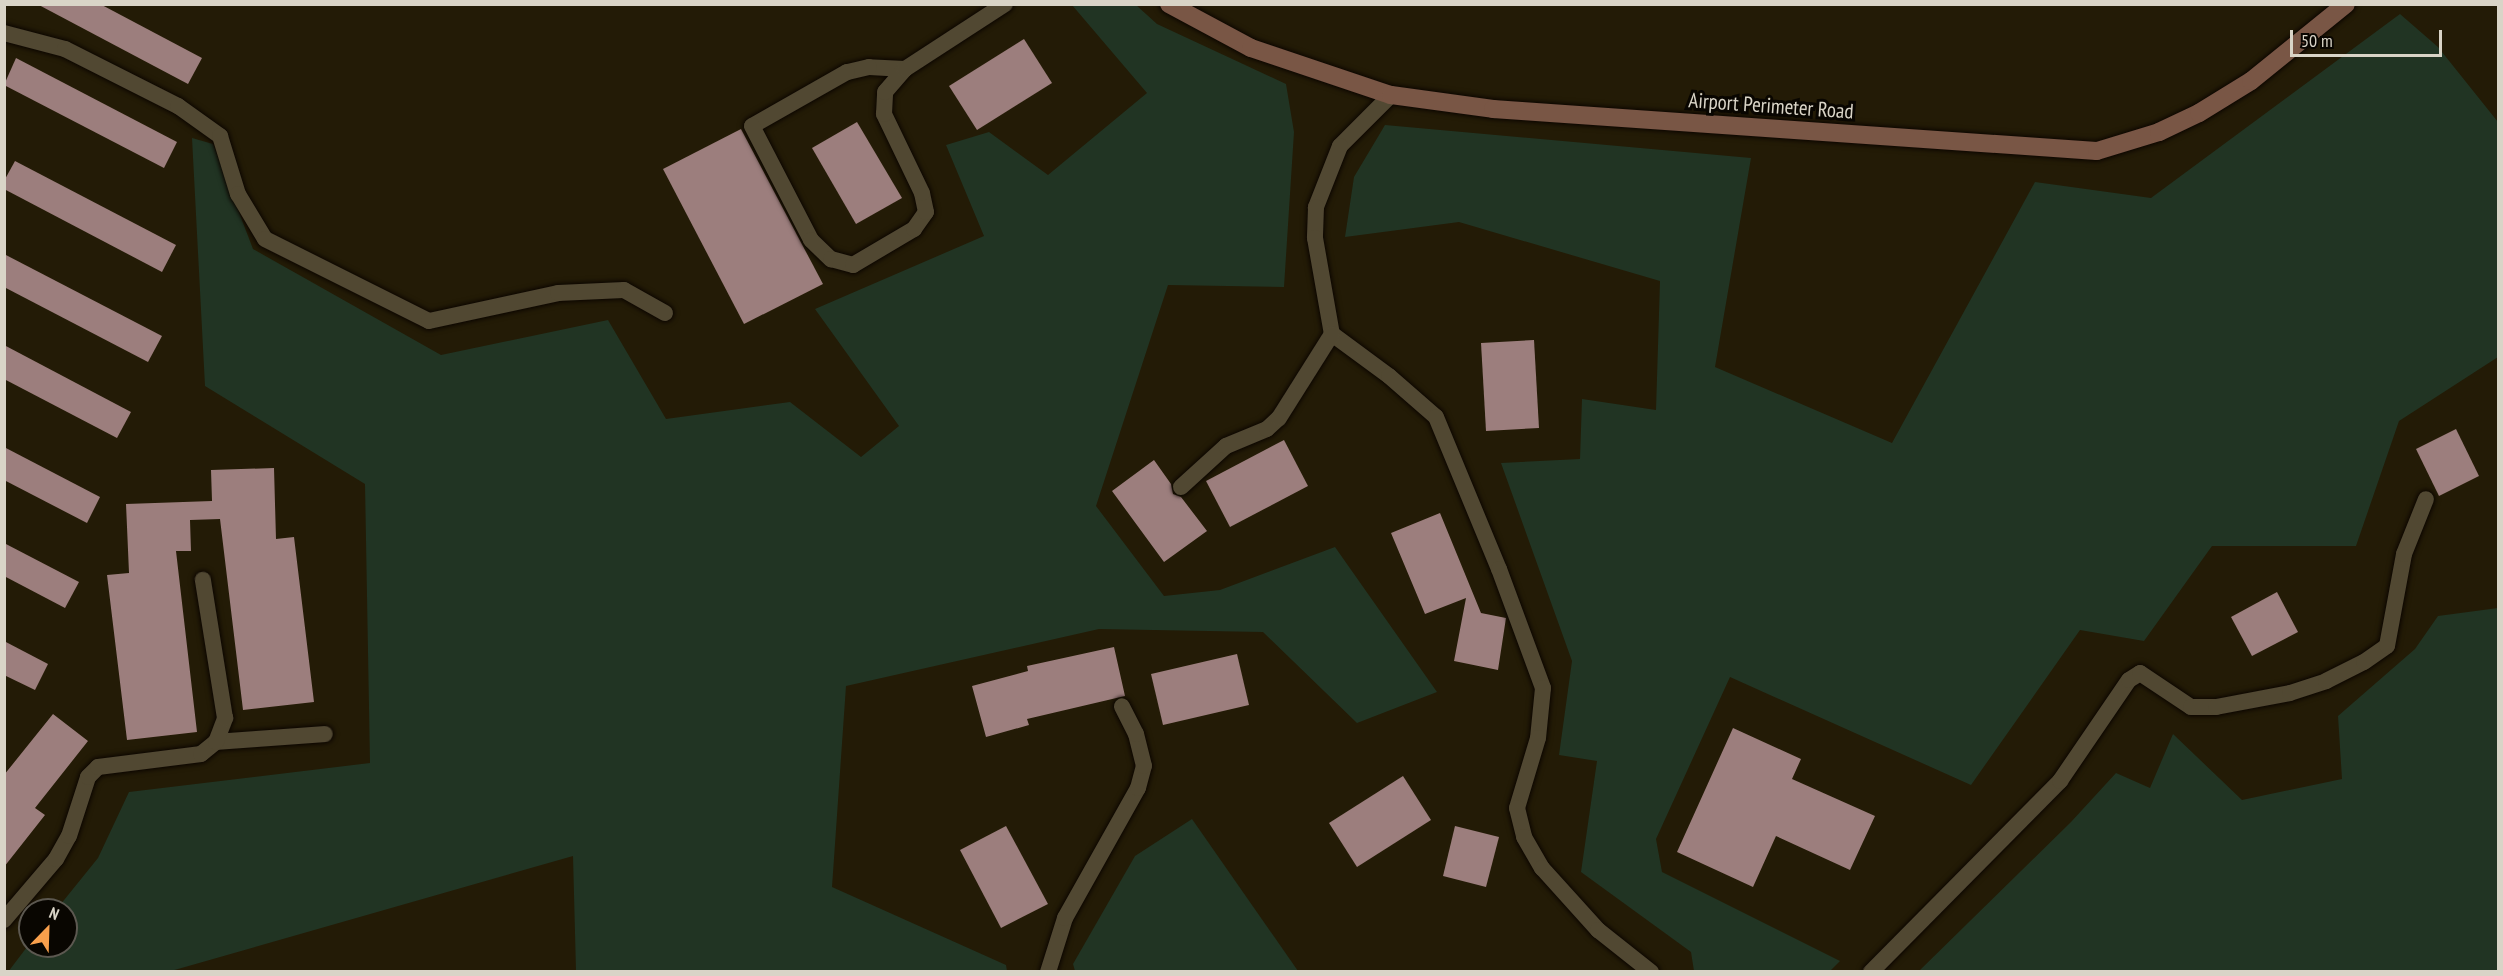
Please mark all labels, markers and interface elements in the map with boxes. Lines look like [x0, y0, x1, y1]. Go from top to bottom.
scale bar [2293, 18, 2444, 56]
text: 50 m [2301, 29, 2333, 52]
street label: Airport Perimeter Road [1688, 88, 1854, 124]
north arrow [18, 898, 78, 958]
text: N [46, 902, 62, 924]

